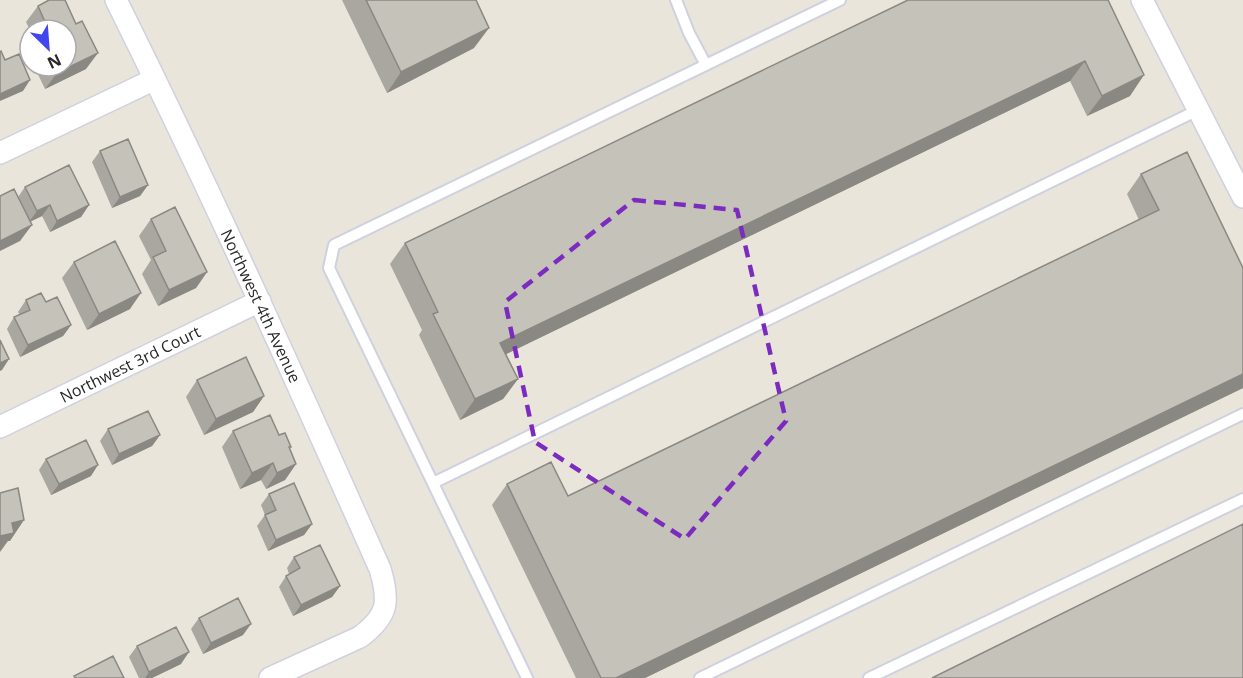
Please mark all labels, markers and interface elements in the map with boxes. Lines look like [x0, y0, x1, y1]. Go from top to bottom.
north arrow [18, 18, 78, 78]
text: N [44, 49, 65, 74]
street label: Northwest 4th Avenue [216, 226, 306, 386]
street label: Northwest 3rd Court [56, 320, 204, 408]

